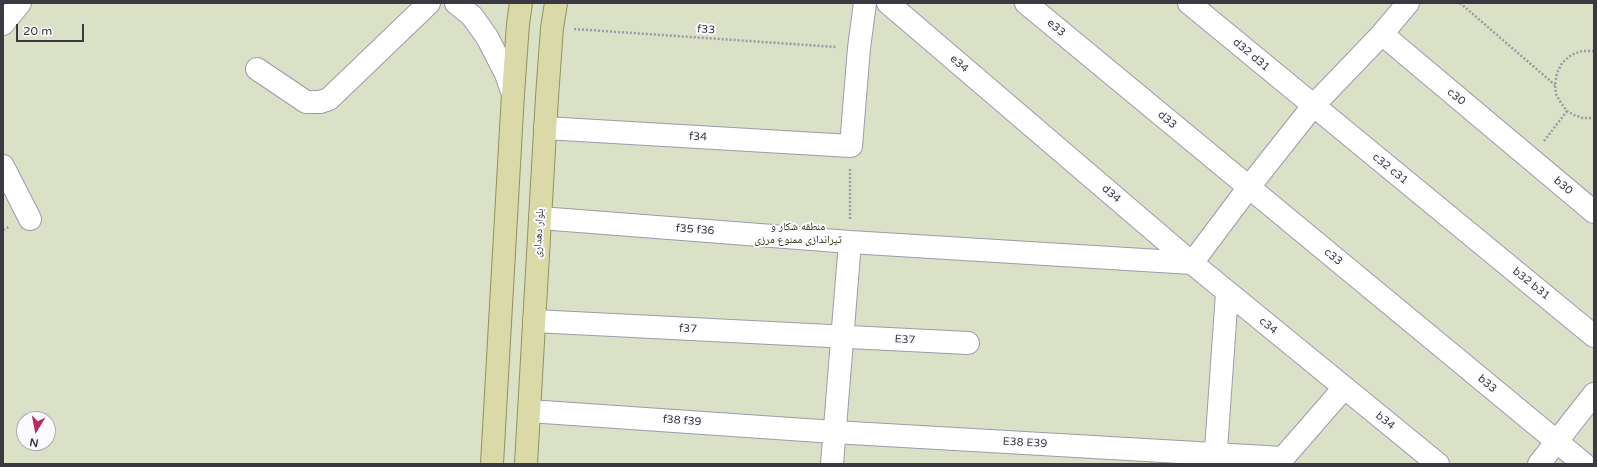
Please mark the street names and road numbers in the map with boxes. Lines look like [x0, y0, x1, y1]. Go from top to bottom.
street label: e33 [1044, 17, 1068, 39]
street label: f33 [697, 23, 715, 37]
street label: d32 d31 [1230, 36, 1272, 74]
street label: e34 [947, 52, 971, 76]
street label: c30 [1444, 86, 1468, 108]
street label: d33 [1155, 108, 1179, 132]
street label: f34 [689, 130, 707, 144]
street label: c32 c31 [1369, 151, 1411, 187]
street label: b30 [1551, 174, 1575, 198]
street label: d34 [1099, 182, 1123, 206]
street label: بلوار دهداری [531, 208, 547, 258]
street label: f35 f36 [675, 222, 715, 238]
street label: c33 [1321, 246, 1345, 268]
street label: b32 b31 [1510, 265, 1552, 303]
street label: c34 [1256, 315, 1280, 337]
street label: f37 [679, 322, 697, 336]
street label: E37 [894, 333, 916, 347]
street label: b33 [1475, 372, 1499, 396]
street label: b34 [1373, 409, 1397, 433]
street label: f38 f39 [662, 413, 702, 429]
street label: E38 E39 [1002, 435, 1048, 451]

